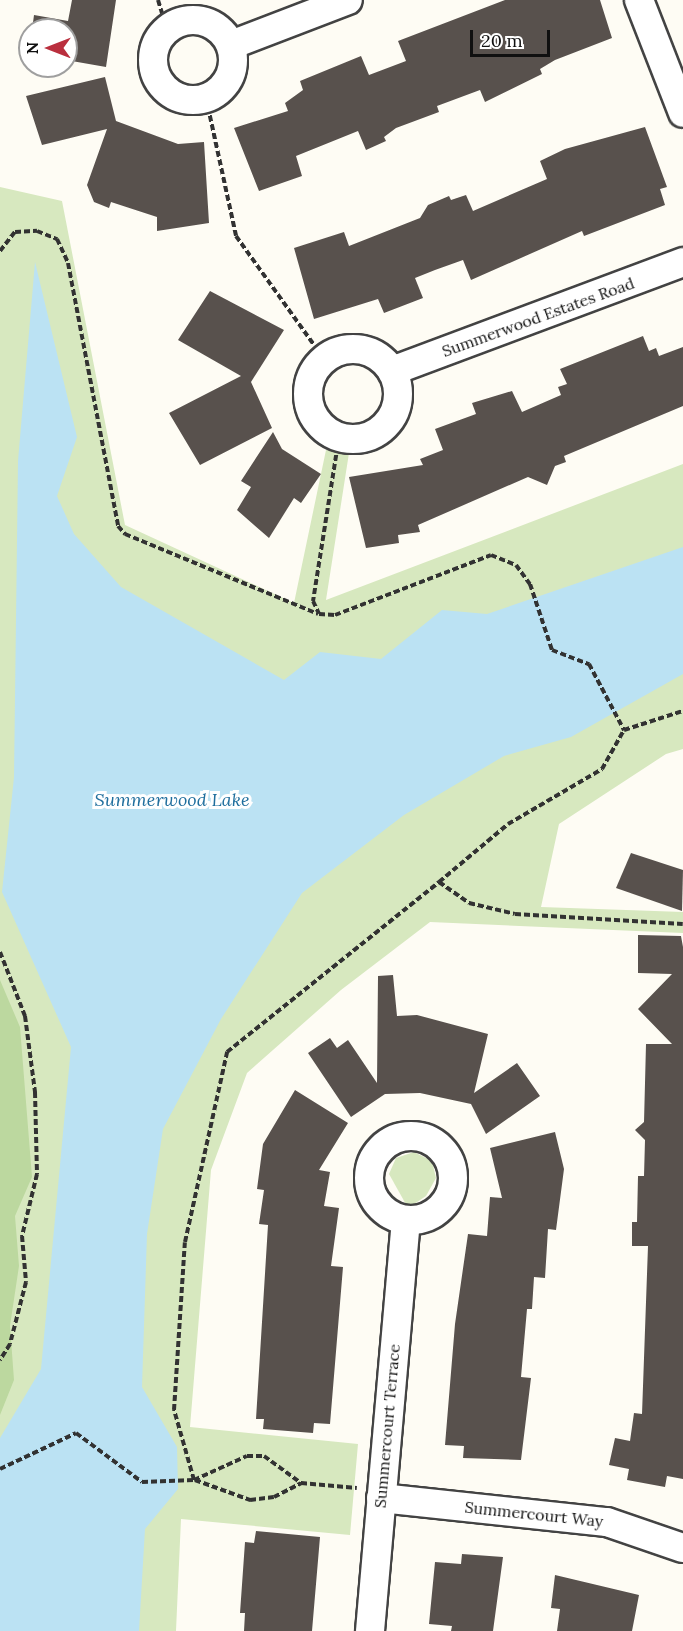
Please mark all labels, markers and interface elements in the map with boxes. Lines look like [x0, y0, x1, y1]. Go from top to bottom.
north arrow [18, 18, 78, 78]
scale bar [473, 18, 552, 56]
text: 20 m [481, 29, 523, 52]
text: N [22, 42, 42, 54]
street label: Summerwood Estates Road [439, 273, 637, 361]
water label: Summerwood Lake [94, 789, 250, 811]
street label: Summercourt Terrace [370, 1343, 404, 1509]
street label: Summercourt Way [464, 1497, 604, 1531]

